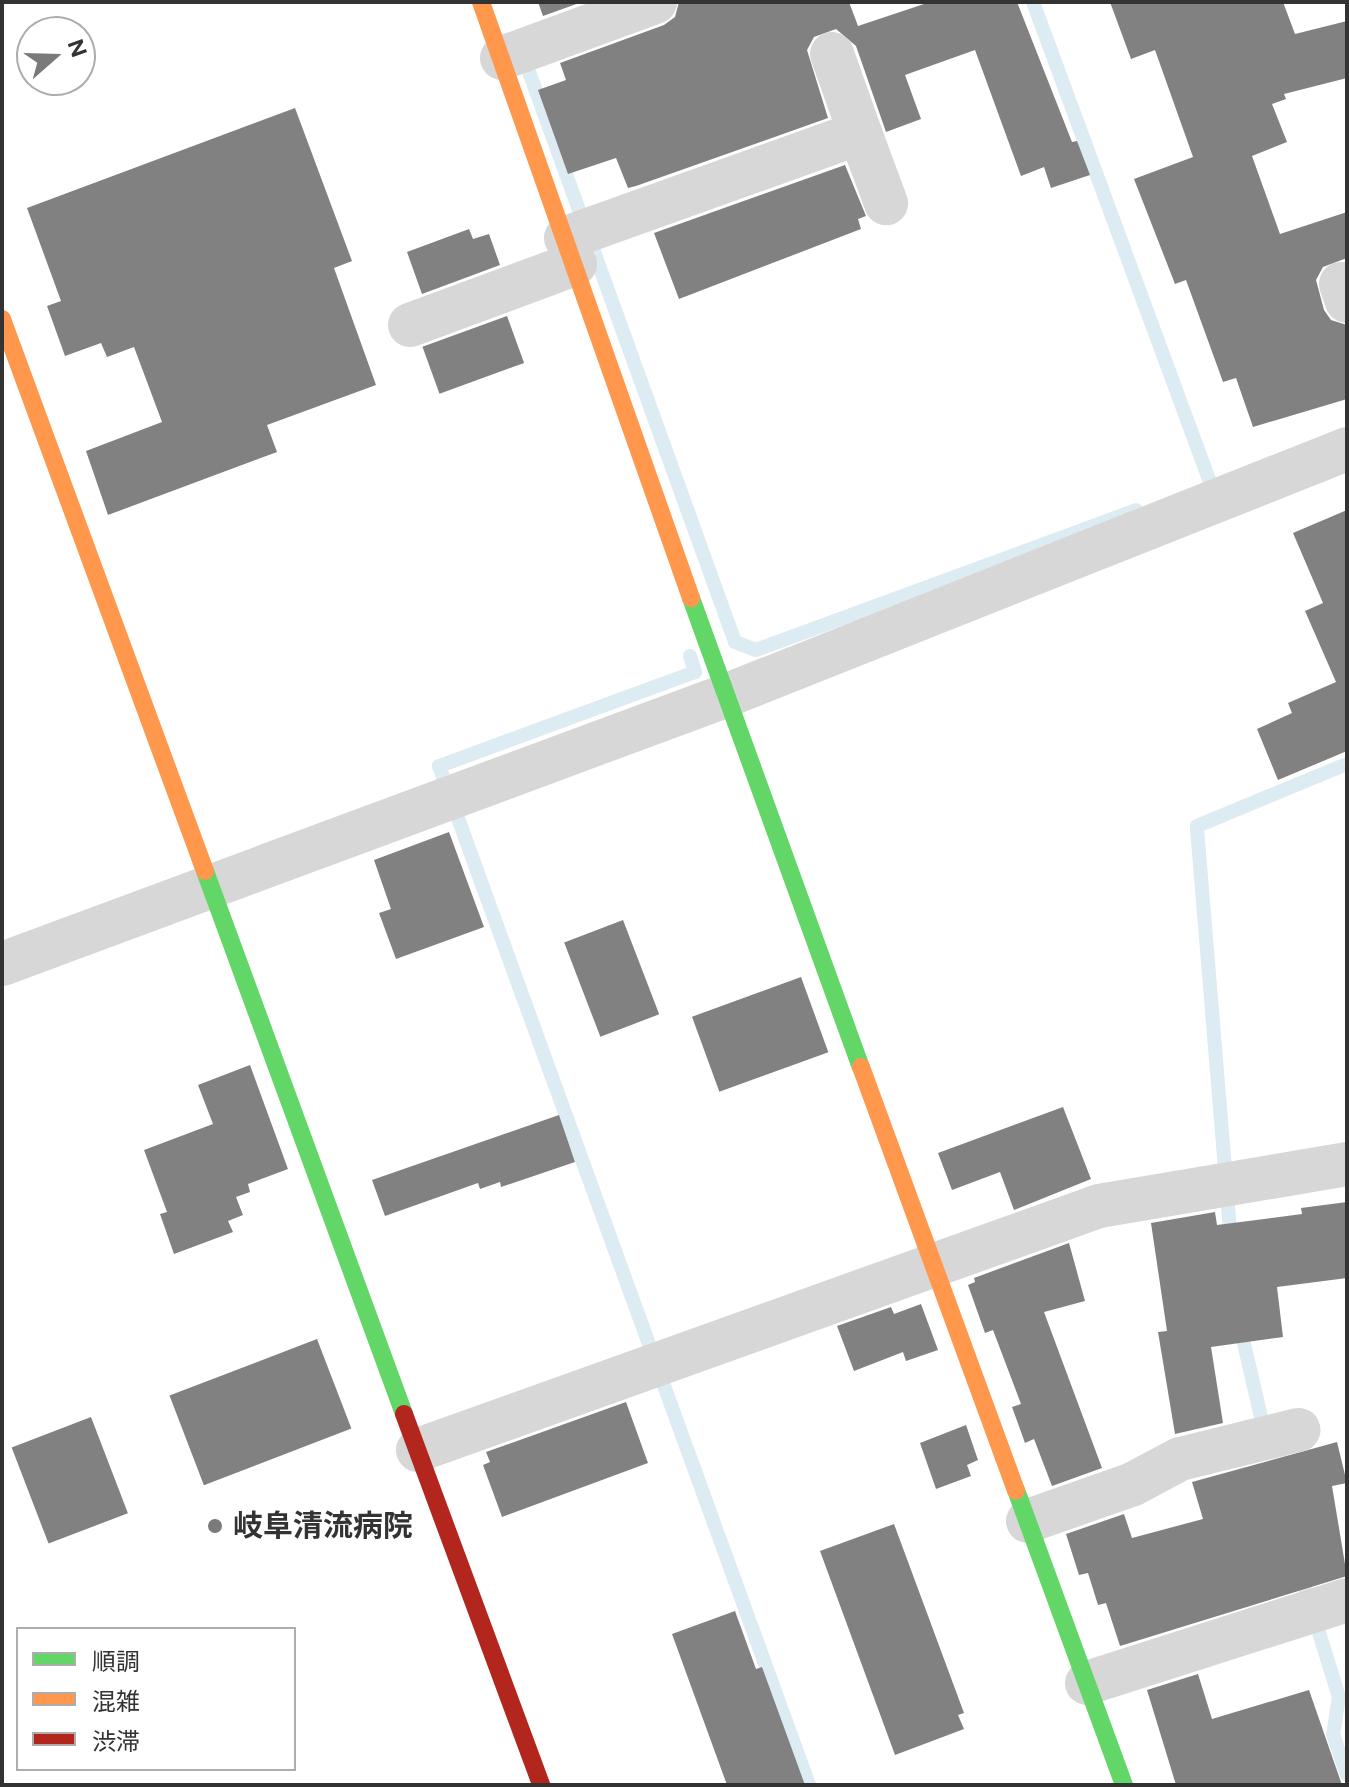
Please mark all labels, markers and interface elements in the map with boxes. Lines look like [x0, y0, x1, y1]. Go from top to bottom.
north arrow [16, 16, 96, 96]
text: N [62, 36, 93, 61]
place label: 岐阜清流病院 [233, 1508, 413, 1544]
marker: 岐阜清流病院 [204, 1515, 226, 1537]
legend [16, 1627, 296, 1771]
text: 順調 [92, 1647, 140, 1676]
text: 混雑 [92, 1687, 140, 1716]
text: 渋滞 [92, 1727, 140, 1756]

